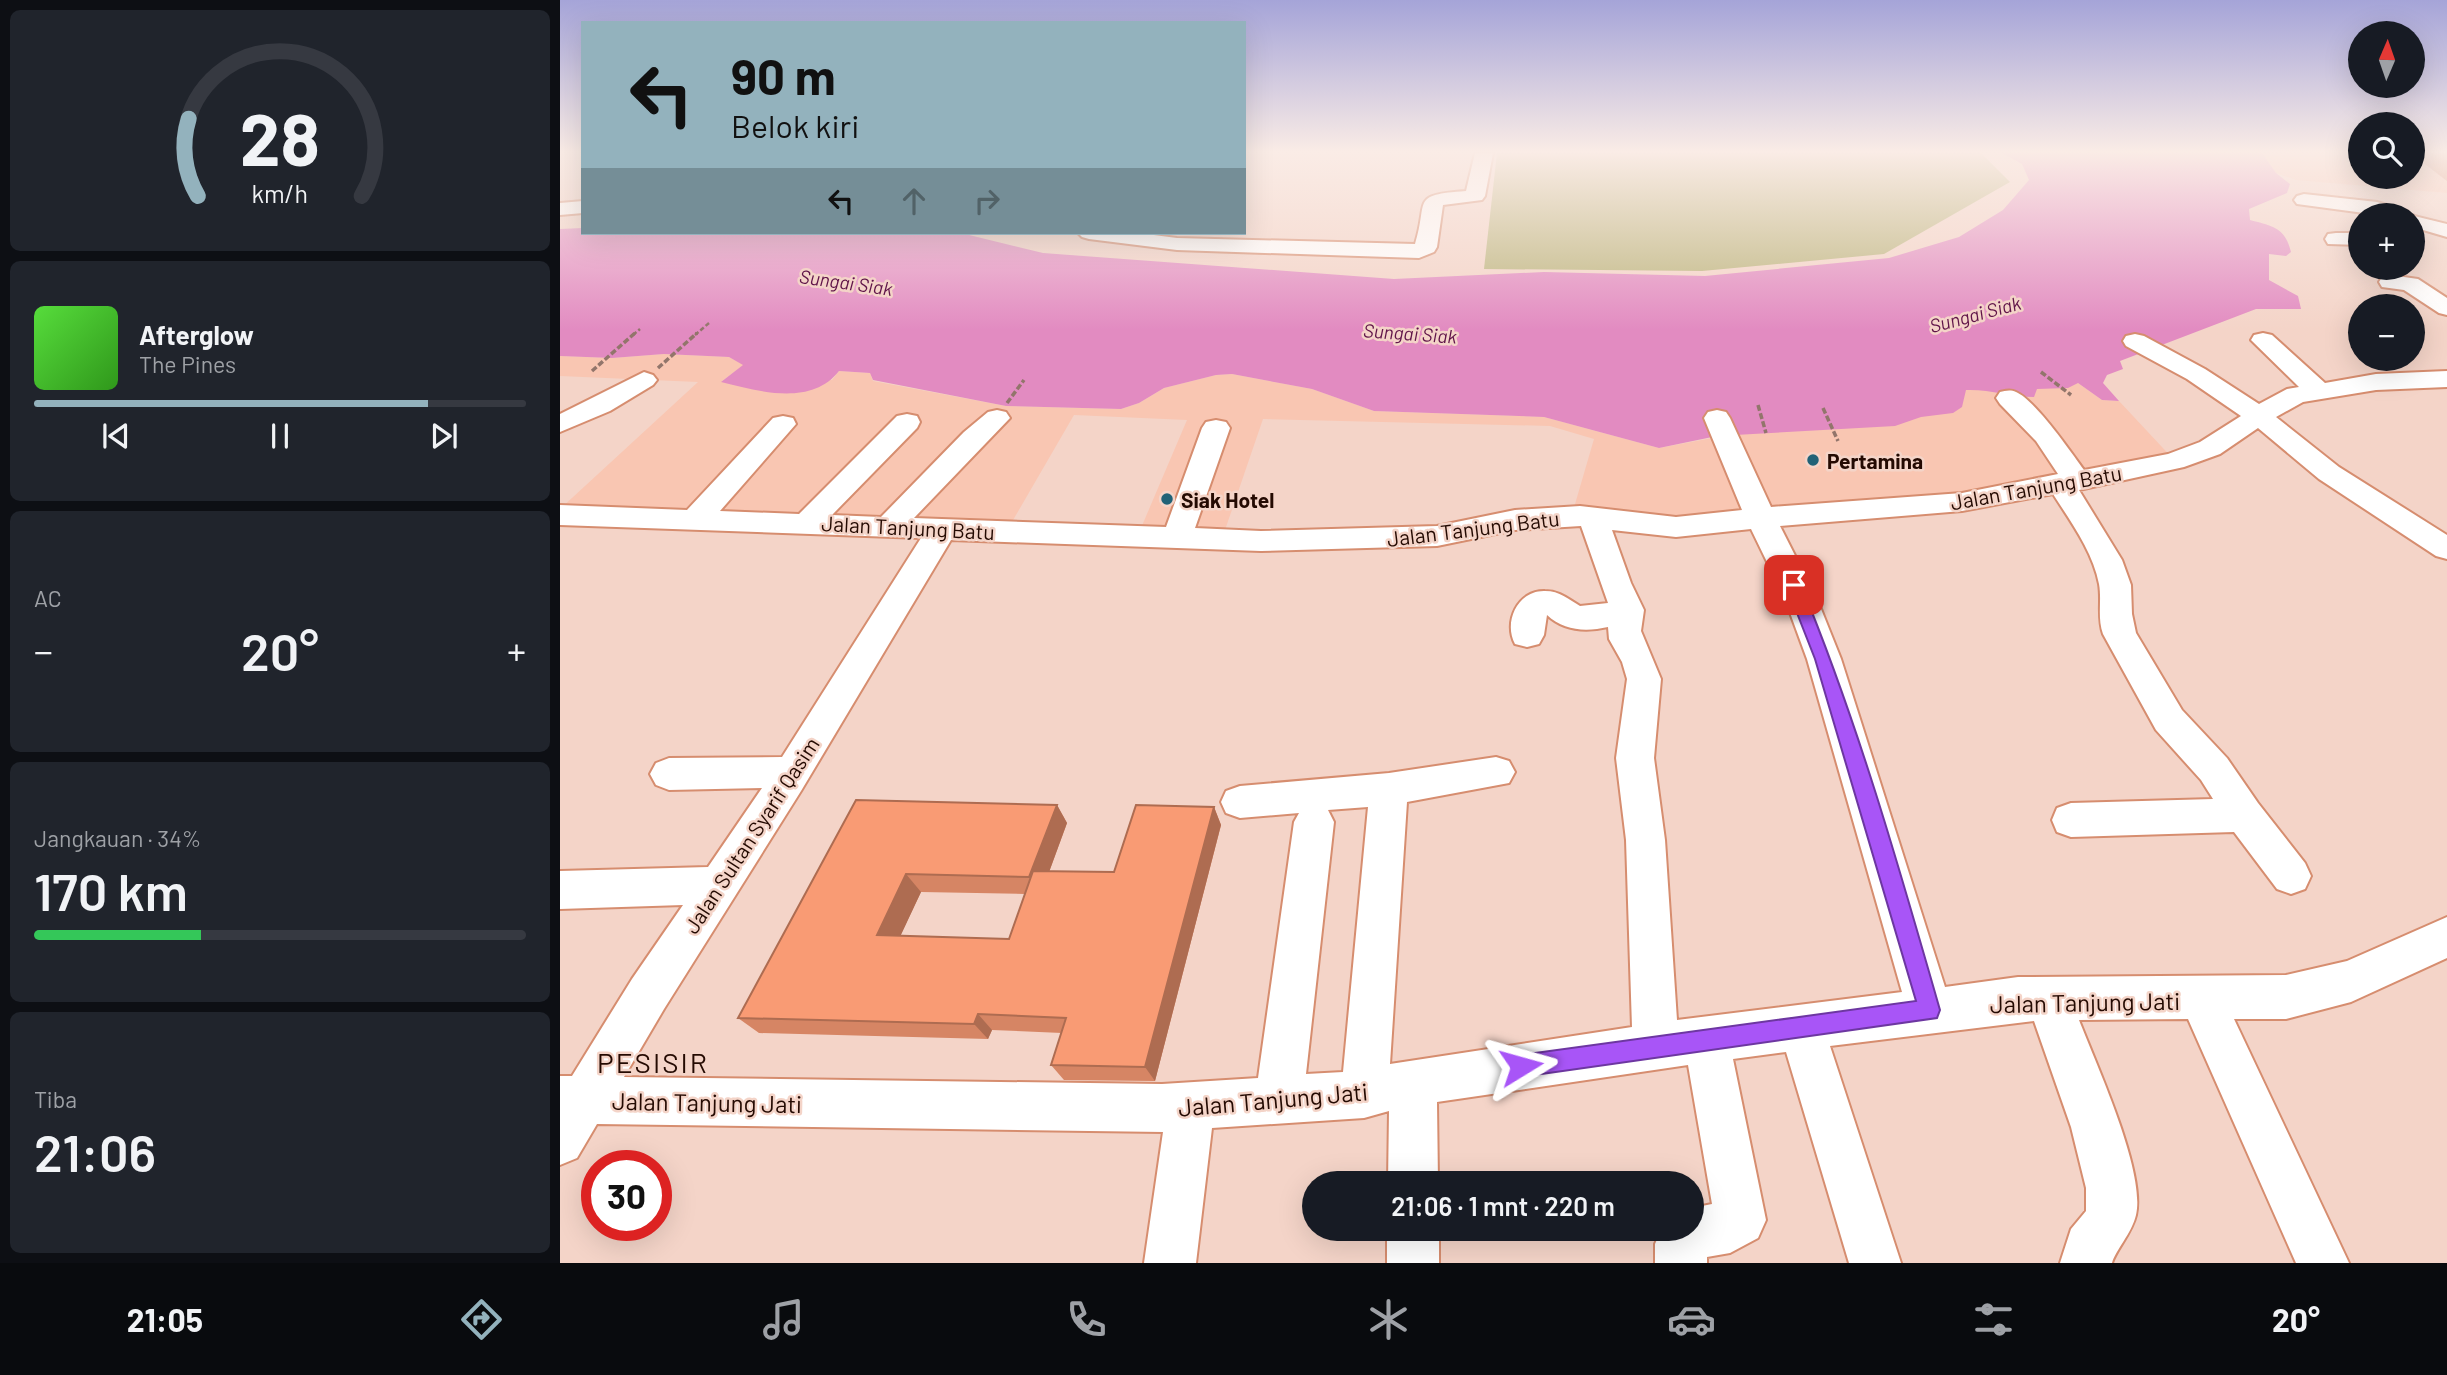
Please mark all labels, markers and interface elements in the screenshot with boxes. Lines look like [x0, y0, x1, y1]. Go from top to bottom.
north arrow [2348, 21, 2426, 98]
map controls [2348, 21, 2425, 371]
text: 90 m [731, 46, 836, 105]
icon: left [616, 49, 707, 140]
text: 28 [240, 94, 320, 182]
text: Belok kiri [731, 106, 859, 144]
button: search [2348, 112, 2425, 189]
text: km/h [252, 178, 308, 208]
icon: left [822, 182, 860, 220]
icon: ahead [895, 182, 933, 220]
icon: right [968, 182, 1006, 220]
button: + [2348, 203, 2425, 280]
water label: Sungai Siak [798, 264, 895, 300]
water label: Sungai Siak [1927, 291, 2024, 337]
button: − [2348, 294, 2425, 371]
water label: Sungai Siak [1362, 318, 1458, 348]
text: Afterglow [139, 319, 254, 350]
text: The Pines [139, 350, 236, 378]
icon: previous [97, 417, 135, 455]
icon: pause [261, 417, 299, 455]
icon: next [425, 417, 463, 455]
place label: Pertamina [1827, 448, 1923, 473]
marker: Pertamina [1805, 452, 1821, 468]
street label: Jalan Tanjung Batu [1948, 460, 2124, 514]
place label: Siak Hotel [1181, 487, 1274, 512]
marker: Siak Hotel [1159, 491, 1175, 507]
street label: Jalan Tanjung Batu [1385, 505, 1561, 551]
street label: Jalan Tanjung Batu [821, 510, 995, 544]
pin [1764, 555, 1824, 615]
icon: arrive [1775, 566, 1813, 604]
text: AC [34, 584, 62, 612]
text: 20° [241, 619, 319, 681]
text: − [34, 627, 53, 673]
text: + [507, 627, 526, 673]
street label: Jalan Sultan Syarif Qasim [678, 732, 824, 938]
text: Jangkauan · 34% [34, 824, 201, 852]
text: 170 km [34, 859, 188, 921]
street label: Jalan Tanjung Jati [1990, 986, 2180, 1018]
position arrow [1484, 1029, 1558, 1103]
district label: PESISIR [597, 1045, 709, 1079]
street label: Jalan Tanjung Jati [1177, 1076, 1369, 1122]
text: Tiba [34, 1085, 77, 1113]
street label: Jalan Tanjung Jati [612, 1086, 802, 1118]
text: 21:06 [34, 1120, 156, 1182]
speed limit sign: 30 [581, 1150, 672, 1241]
text: 21:06 · 1 mnt · 220 m [1391, 1190, 1615, 1221]
icon: directions [457, 1295, 506, 1344]
icon: music [759, 1295, 808, 1344]
icon: phone [1062, 1295, 1111, 1344]
icon: climate [1364, 1295, 1413, 1344]
icon: car [1667, 1295, 1716, 1344]
icon: filters [1969, 1295, 2018, 1344]
text: 21:05 [127, 1300, 203, 1338]
text: 20° [2272, 1300, 2320, 1338]

